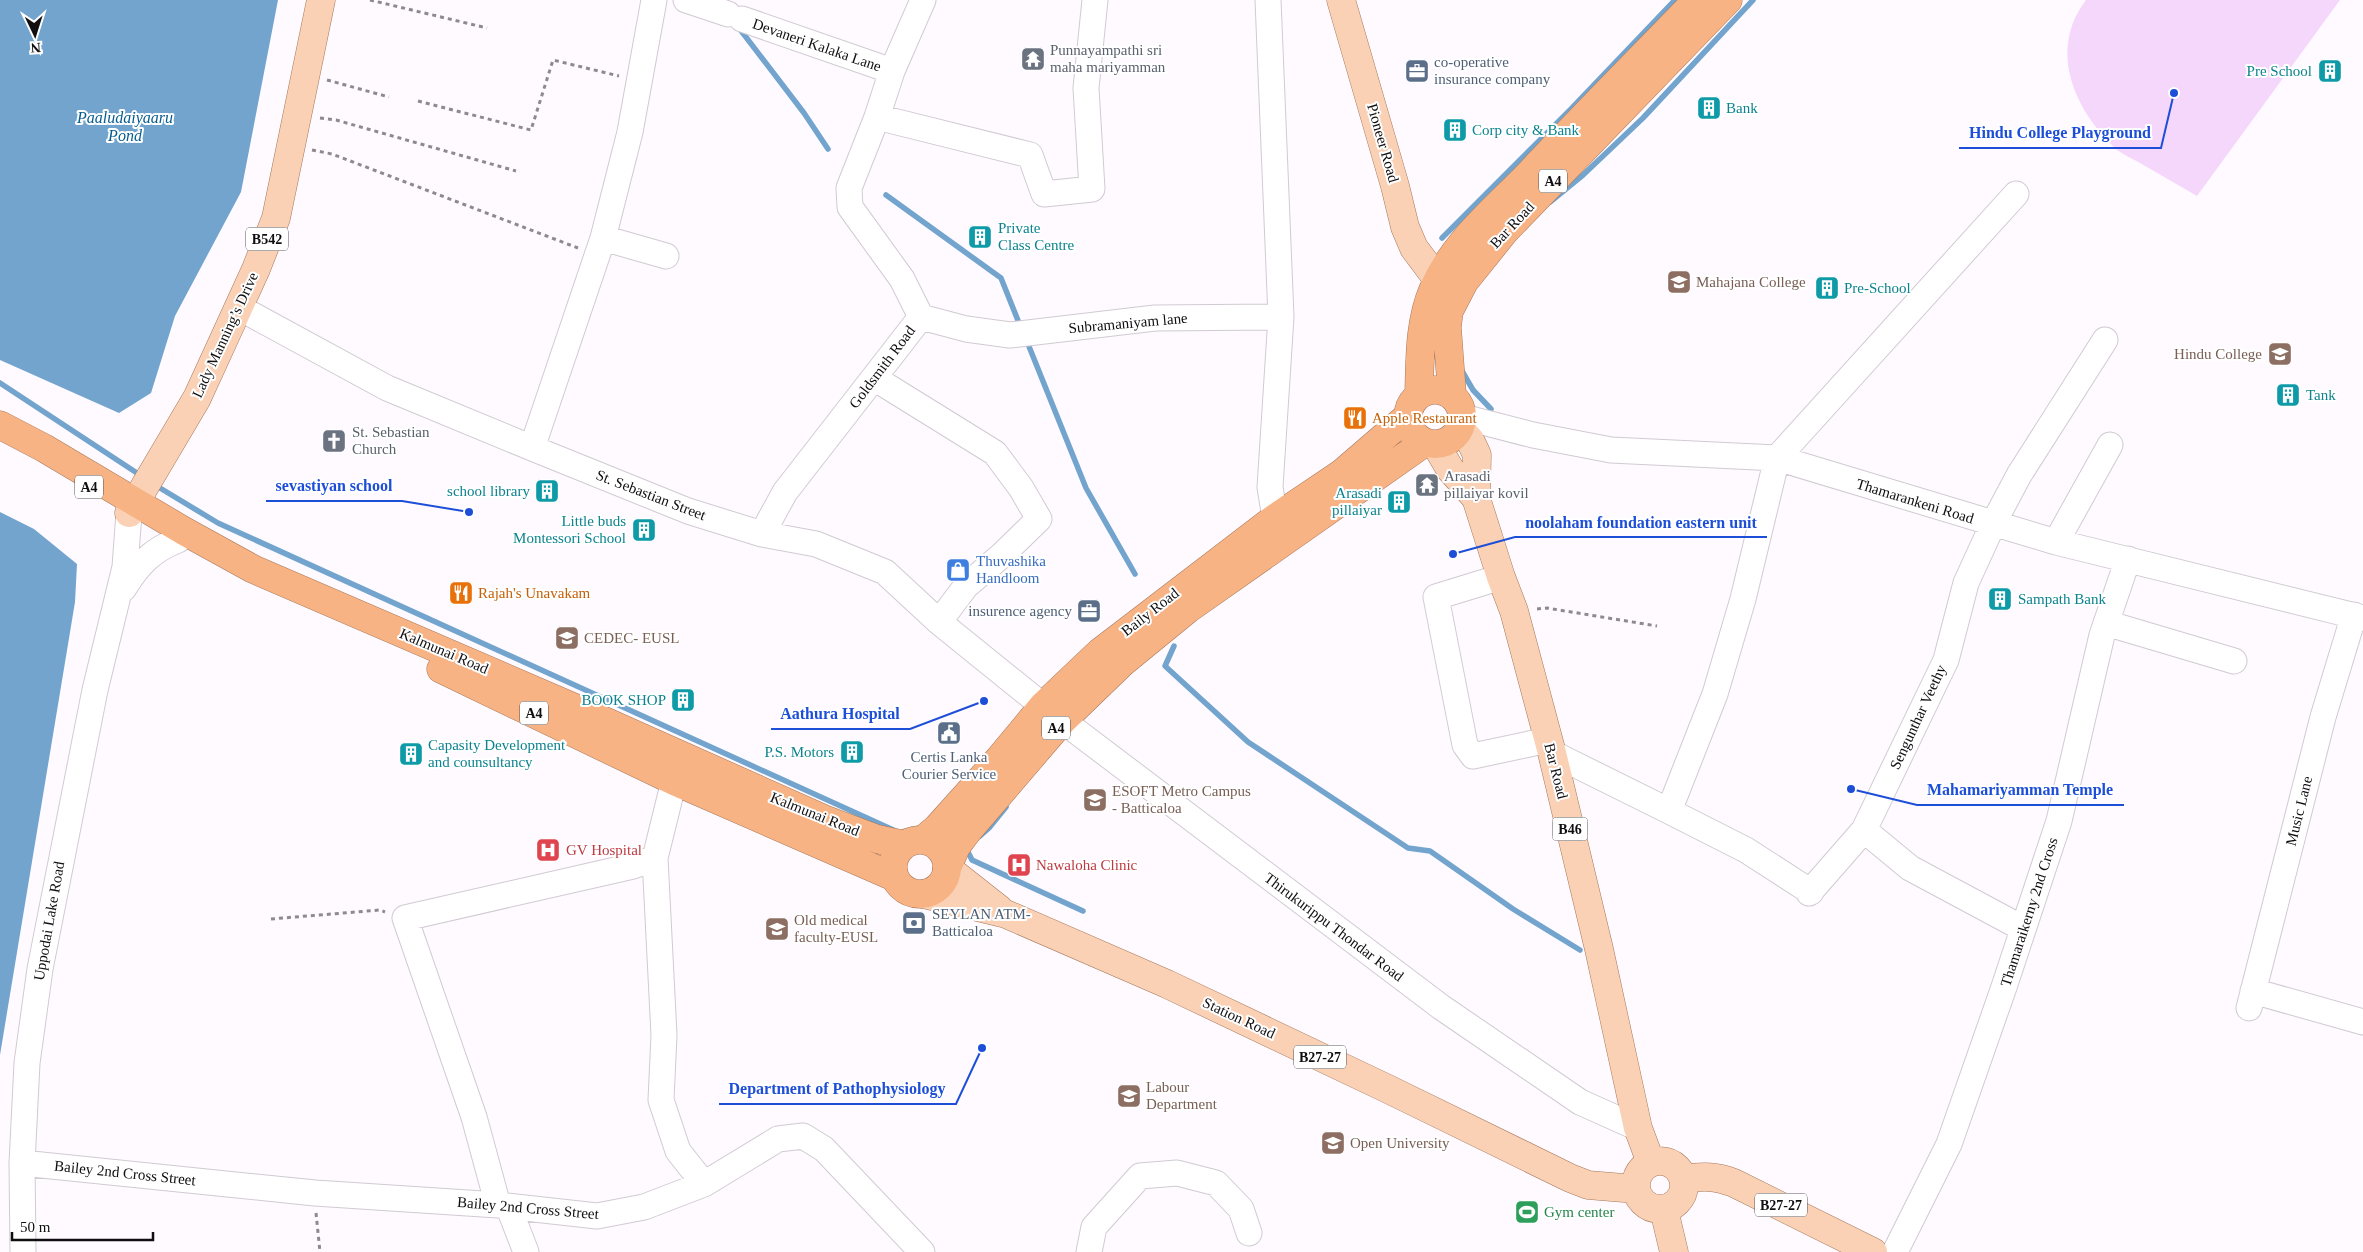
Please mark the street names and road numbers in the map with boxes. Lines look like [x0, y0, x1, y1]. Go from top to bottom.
street label: Devaneri Kalaka Lane [751, 15, 884, 75]
street label: Pioneer Road [1364, 102, 1402, 185]
road number: A4 [1539, 170, 1567, 192]
street label: Bar Road [1487, 198, 1538, 251]
road number: B542 [246, 228, 288, 250]
street label: Lady Manning’s Drive [189, 269, 261, 400]
street label: Subramaniyam lane [1068, 310, 1189, 336]
street label: Goldsmith Road [846, 322, 918, 411]
street label: St. Sebastian Street [594, 467, 709, 524]
road number: A4 [75, 476, 103, 498]
street label: Thamarankeni Road [1854, 476, 1976, 527]
street label: Baily Road [1118, 584, 1182, 639]
street label: Kalmunai Road [397, 625, 491, 677]
street label: Sengunthar Veethy [1887, 662, 1949, 772]
road number: A4 [520, 701, 548, 724]
road number: A4 [1042, 716, 1070, 740]
street label: Bar Road [1541, 741, 1571, 801]
street label: Music Lane [2283, 774, 2315, 847]
street label: Kalmunai Road [768, 789, 862, 839]
road number: B46 [1552, 818, 1588, 841]
street label: Thamaraikerny 2nd Cross [1997, 835, 2061, 989]
street label: Uppodai Lake Road [31, 860, 67, 982]
street label: Thirukurippu Thondar Road [1261, 870, 1407, 985]
street label: Station Road [1200, 994, 1278, 1042]
road number: B27-27 [1294, 1046, 1346, 1068]
street label: Bailey 2nd Cross Street [54, 1158, 197, 1188]
street label: Bailey 2nd Cross Street [457, 1194, 600, 1222]
road number: B27-27 [1755, 1194, 1807, 1216]

